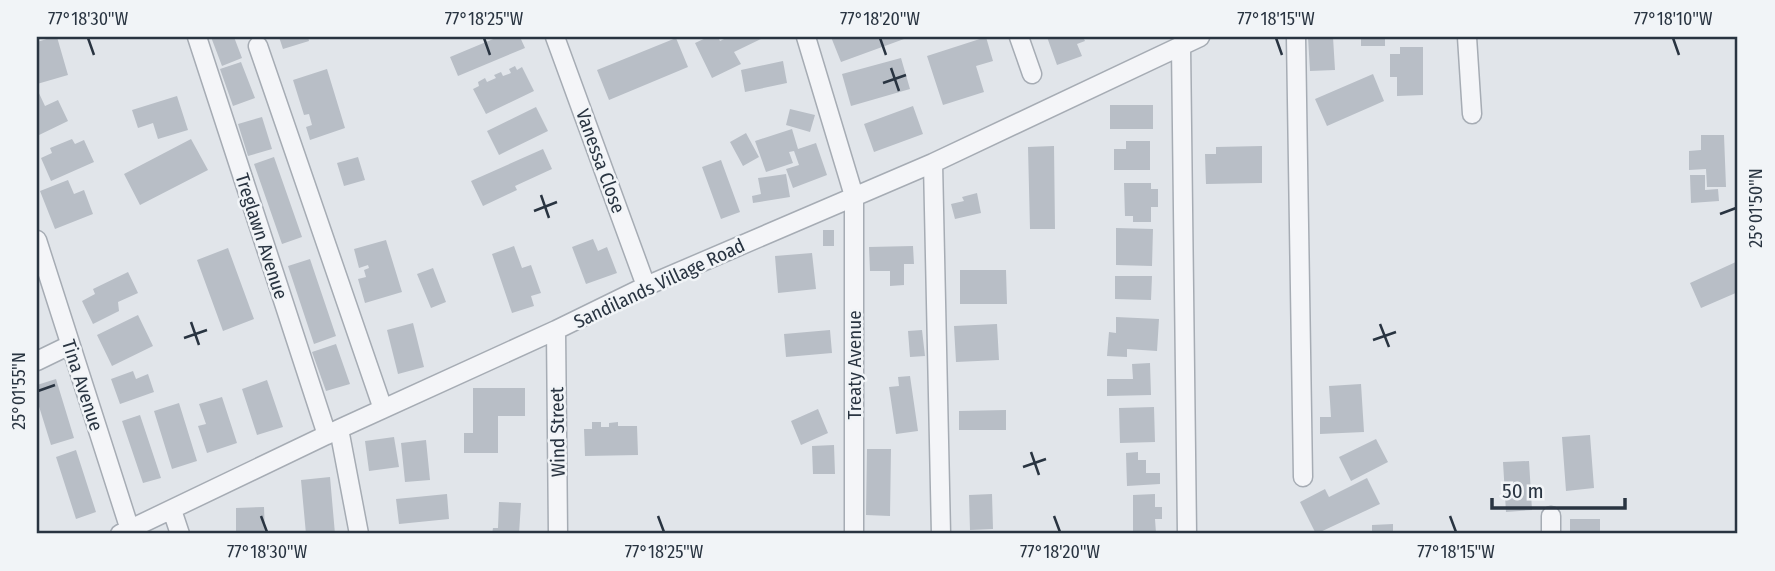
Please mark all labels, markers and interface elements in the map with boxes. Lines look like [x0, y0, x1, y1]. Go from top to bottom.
text: 77°18'30"W [48, 8, 129, 30]
text: 77°18'25"W [445, 8, 524, 30]
text: 77°18'20"W [840, 8, 921, 30]
text: 77°18'15"W [1237, 8, 1315, 30]
text: 77°18'10"W [1633, 8, 1713, 30]
street label: Vanessa Close [571, 106, 630, 216]
text: 25°01'50"N [1745, 168, 1767, 248]
street label: Treglawn Avenue [230, 170, 293, 302]
street label: Sandilands Village Road [570, 234, 748, 333]
street label: Treaty Avenue [843, 310, 866, 420]
street label: Tina Avenue [57, 337, 108, 434]
text: 25°01'55"N [8, 352, 30, 430]
street label: Wind Street [545, 386, 570, 477]
scale bar [1492, 466, 1624, 510]
text: 50 m [1502, 478, 1544, 504]
text: 77°18'30"W [227, 541, 308, 563]
text: 77°18'25"W [625, 541, 704, 563]
text: 77°18'20"W [1020, 541, 1101, 563]
text: 77°18'15"W [1417, 541, 1495, 563]

